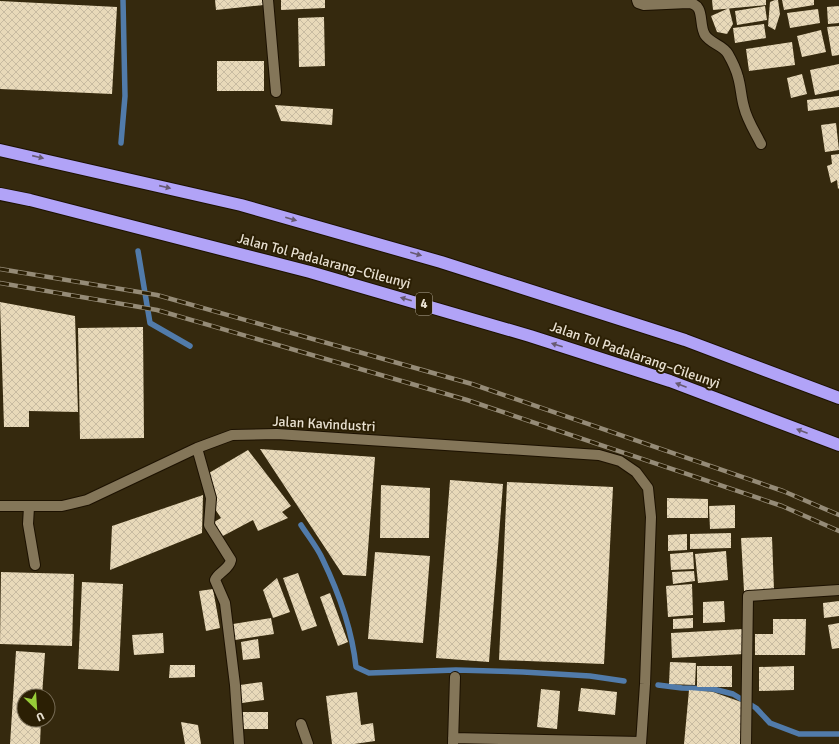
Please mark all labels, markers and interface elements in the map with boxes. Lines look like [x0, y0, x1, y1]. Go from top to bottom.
one-way arrow [32, 155, 44, 161]
one-way arrow [159, 184, 171, 190]
one-way arrow [285, 216, 297, 222]
street label: Jalan Tol Padalarang–Cileunyi [235, 230, 413, 292]
one-way arrow [410, 251, 422, 257]
road number: 4 [416, 293, 432, 315]
one-way arrow [400, 296, 412, 302]
street label: Jalan Tol Padalarang–Cileunyi [548, 318, 722, 392]
one-way arrow [551, 342, 563, 348]
one-way arrow [674, 382, 686, 388]
street label: Jalan Kavindustri [272, 413, 376, 435]
one-way arrow [796, 428, 808, 434]
north arrow [16, 688, 56, 728]
text: U [34, 709, 46, 724]

